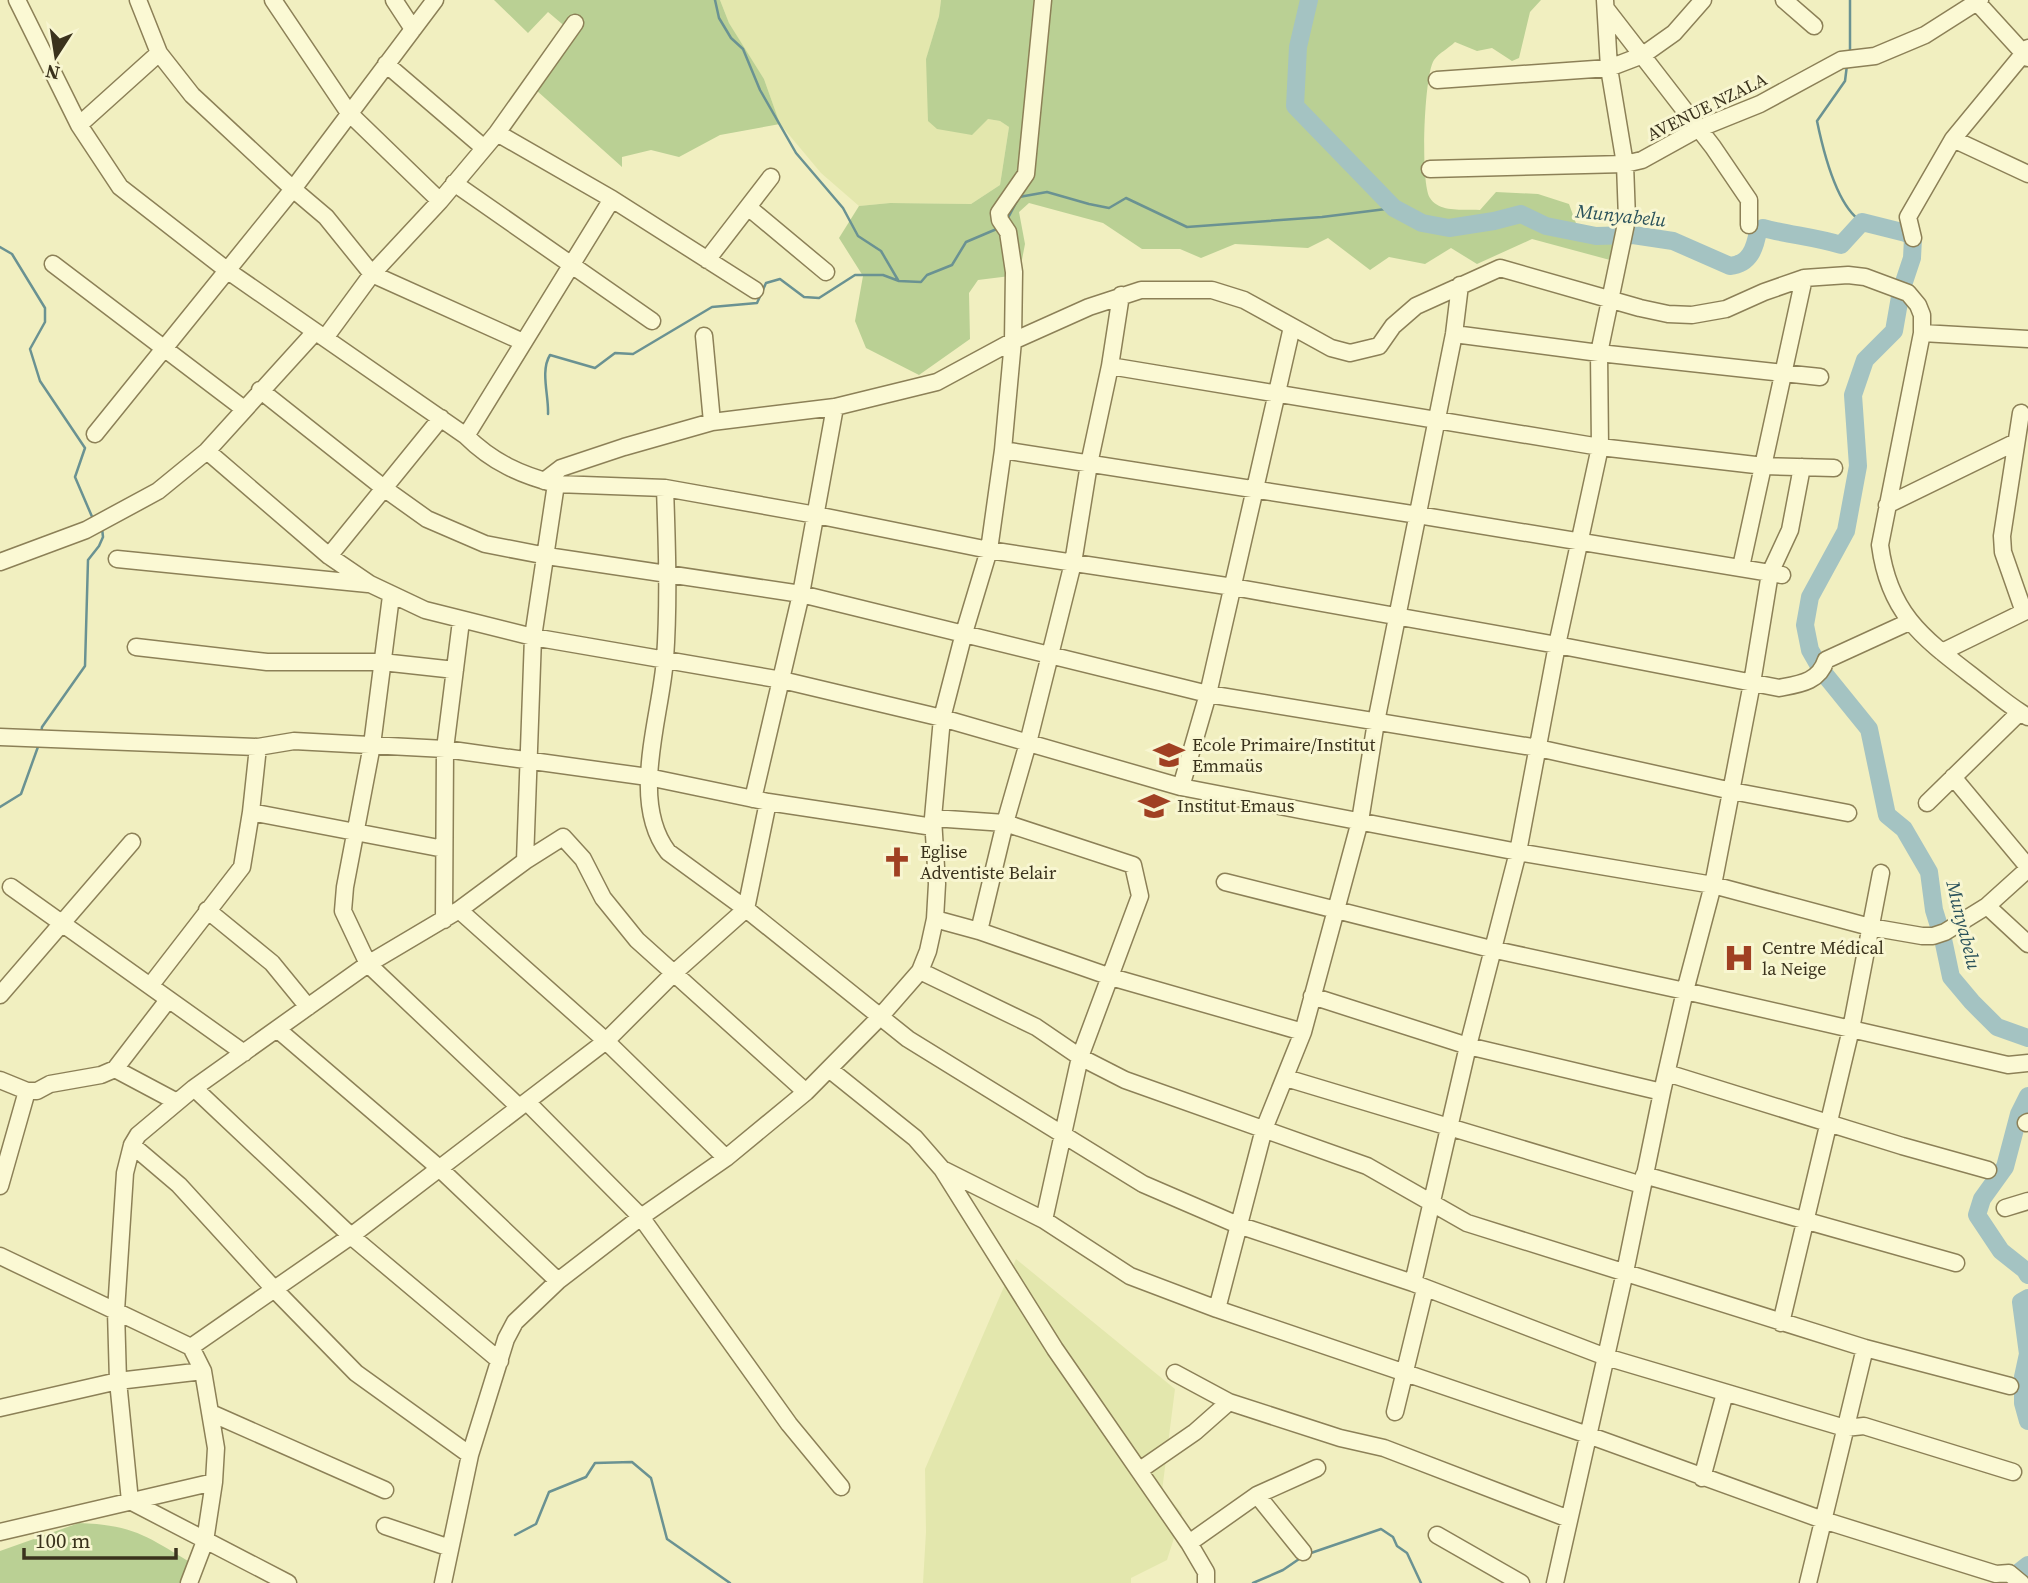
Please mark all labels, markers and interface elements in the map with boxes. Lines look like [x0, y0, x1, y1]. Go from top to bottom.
north arrow [21, 21, 91, 91]
text: N [43, 58, 62, 87]
street label: AVENUE NZALA [1642, 67, 1771, 147]
water label: Munyabelu [1574, 197, 1667, 233]
place label: Ecole Primaire/Institut Emmaüs [1192, 732, 1376, 778]
school or university icon: Ecole Primaire/Institut Emmaüs [1152, 738, 1186, 772]
school or university icon: Institut Emaus [1137, 789, 1171, 823]
place label: Institut Emaus [1177, 793, 1295, 818]
place label: Eglise Adventiste Belair [920, 839, 1057, 885]
church icon: Eglise Adventiste Belair [880, 845, 914, 879]
water label: Munyabelu [1940, 877, 1988, 972]
place label: Centre Médical la Neige [1762, 935, 1884, 981]
hospital icon: Centre Médical la Neige [1722, 941, 1756, 975]
scale bar [24, 1516, 177, 1560]
text: 100 m [35, 1526, 90, 1555]

